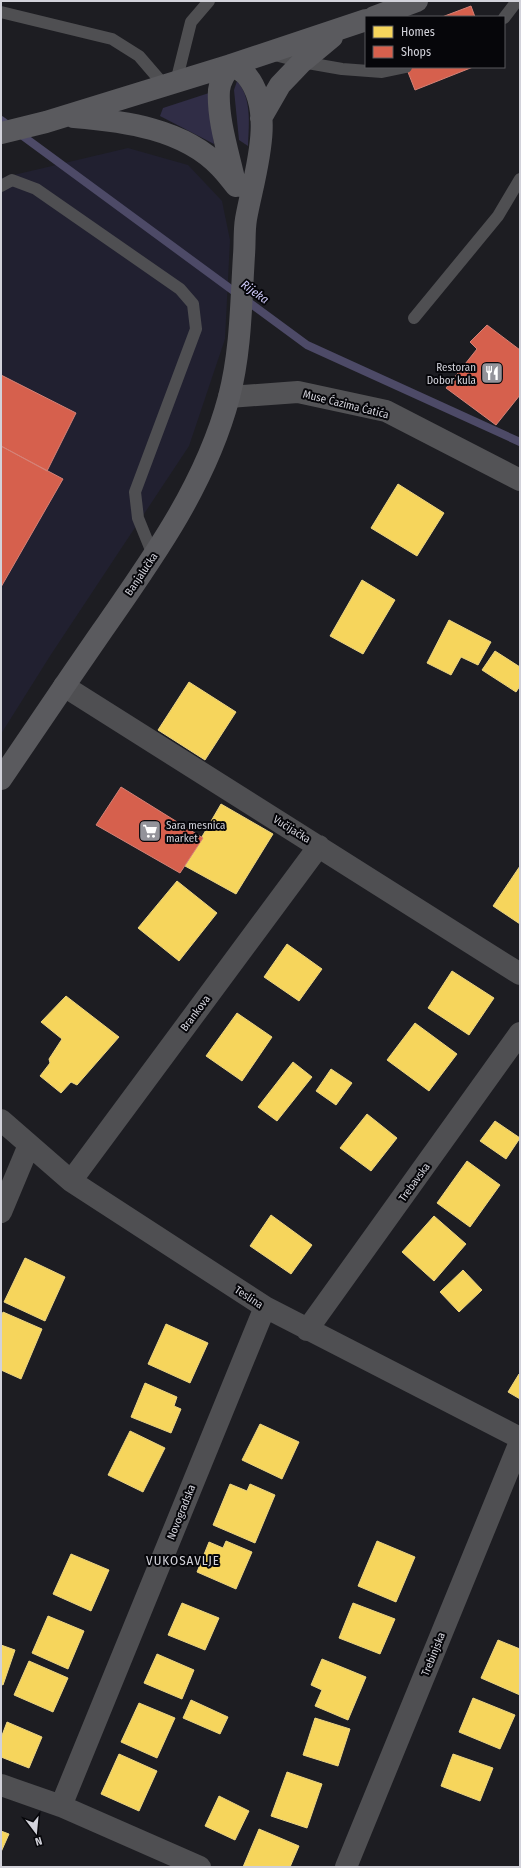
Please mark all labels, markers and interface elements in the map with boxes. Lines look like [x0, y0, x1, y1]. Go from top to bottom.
legend [365, 16, 505, 68]
text: Homes [401, 25, 435, 39]
text: Shops [401, 45, 431, 59]
water label: Rijeka [239, 277, 271, 307]
restaurant icon: Restoran Dobor kula [479, 360, 505, 386]
place label: Restoran Dobor kula [427, 361, 476, 387]
street label: Muse Ćazima Ćatića [302, 387, 390, 421]
street label: Banjalučka [122, 550, 160, 598]
street label: Vučijačka [271, 813, 313, 846]
supermarket icon: Sara mesnica market [137, 818, 163, 844]
place label: Sara mesnica market [166, 819, 225, 845]
street label: Brankova [178, 993, 213, 1034]
street label: Trebavska [396, 1160, 433, 1204]
street label: Teslina [232, 1283, 265, 1311]
street label: Novogradska [165, 1483, 198, 1542]
district label: VUKOSAVLJE [146, 1553, 220, 1568]
street label: Trebinjska [419, 1630, 448, 1678]
north arrow [16, 1812, 56, 1852]
text: N [34, 1834, 44, 1848]

